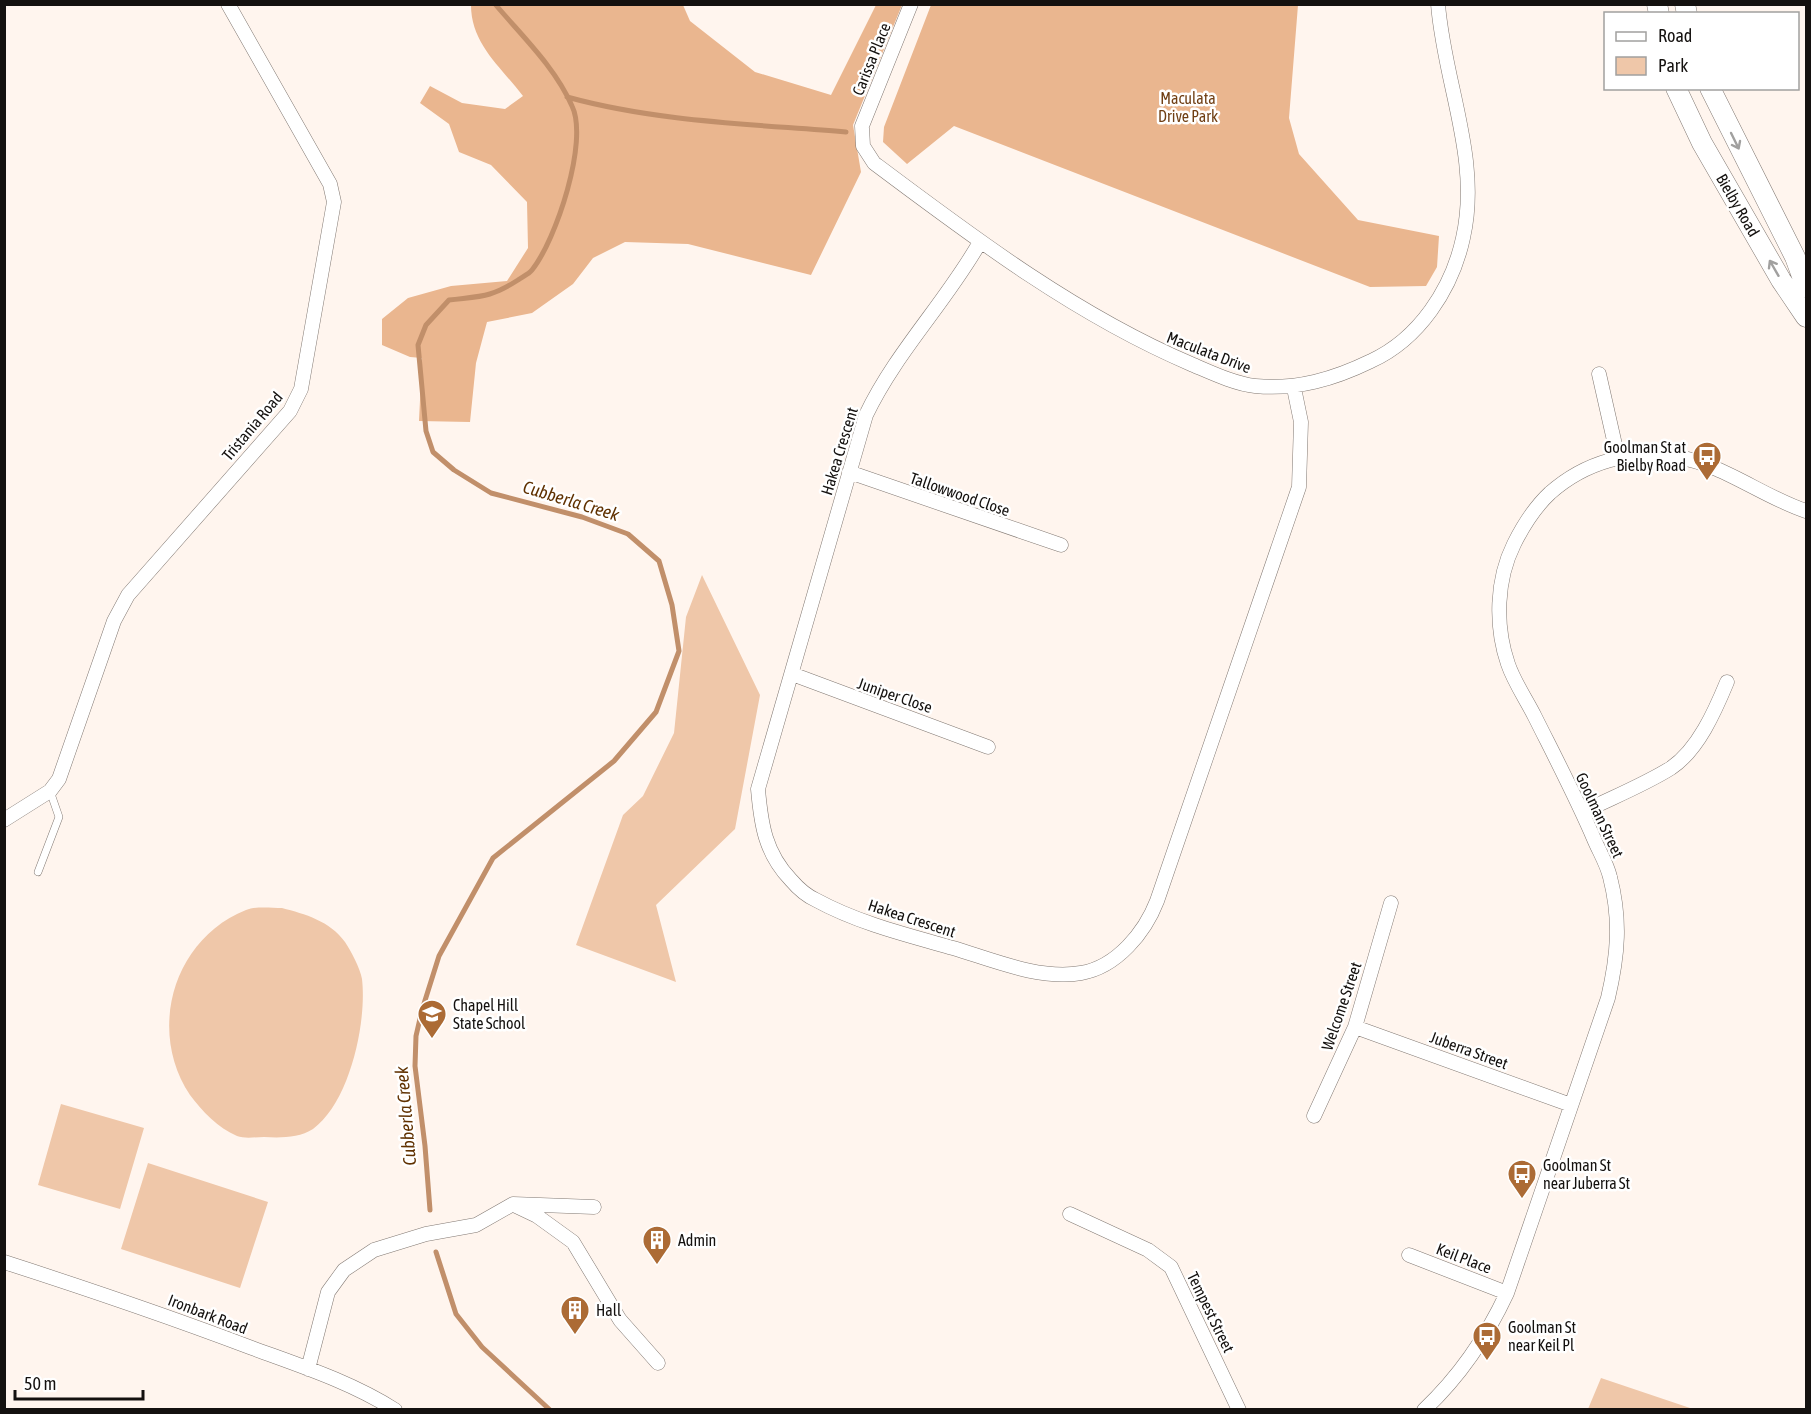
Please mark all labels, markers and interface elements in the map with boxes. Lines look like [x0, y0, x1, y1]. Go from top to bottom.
legend [1604, 12, 1799, 90]
street label: Carissa Place [848, 20, 894, 98]
text: Road [1658, 25, 1692, 46]
text: Park [1658, 55, 1688, 76]
park label: Maculata Drive Park [1158, 89, 1218, 125]
one-way arrow [1730, 132, 1741, 150]
street label: Bielby Road [1712, 170, 1763, 240]
one-way arrow [1768, 260, 1780, 277]
street label: Maculata Drive [1164, 328, 1254, 376]
street label: Tristania Road [218, 388, 286, 464]
street label: Hakea Crescent [817, 405, 861, 497]
place label: Goolman St at Bielby Road [1604, 438, 1686, 475]
bus stop icon: Goolman St at Bielby Road [1691, 440, 1723, 482]
street label: Tallowwood Close [908, 468, 1012, 520]
water label: Cubberla Creek [521, 476, 623, 525]
street label: Juniper Close [855, 674, 935, 717]
street label: Goolman Street [1572, 770, 1628, 861]
street label: Hakea Crescent [866, 895, 958, 941]
street label: Welcome Street [1318, 959, 1365, 1052]
place label: Chapel Hill State School [453, 996, 526, 1032]
school or university icon: Chapel Hill State School [416, 998, 448, 1040]
street label: Juberra Street [1428, 1028, 1511, 1073]
water label: Cubberla Creek [391, 1065, 420, 1166]
place label: Goolman St near Juberra St [1543, 1156, 1631, 1192]
bus stop icon: Goolman St near Juberra St [1506, 1158, 1538, 1200]
building icon: Admin [641, 1224, 673, 1266]
place label: Admin [678, 1231, 716, 1249]
street label: Keil Place [1434, 1239, 1494, 1277]
street label: Tempest Street [1183, 1269, 1238, 1356]
street label: Ironbark Road [166, 1291, 250, 1337]
building icon: Hall [559, 1294, 591, 1336]
place label: Hall [596, 1301, 622, 1319]
place label: Goolman St near Keil Pl [1508, 1318, 1576, 1354]
bus stop icon: Goolman St near Keil Pl [1471, 1320, 1503, 1362]
scale bar [15, 1363, 142, 1401]
text: 50 m [24, 1373, 56, 1394]

